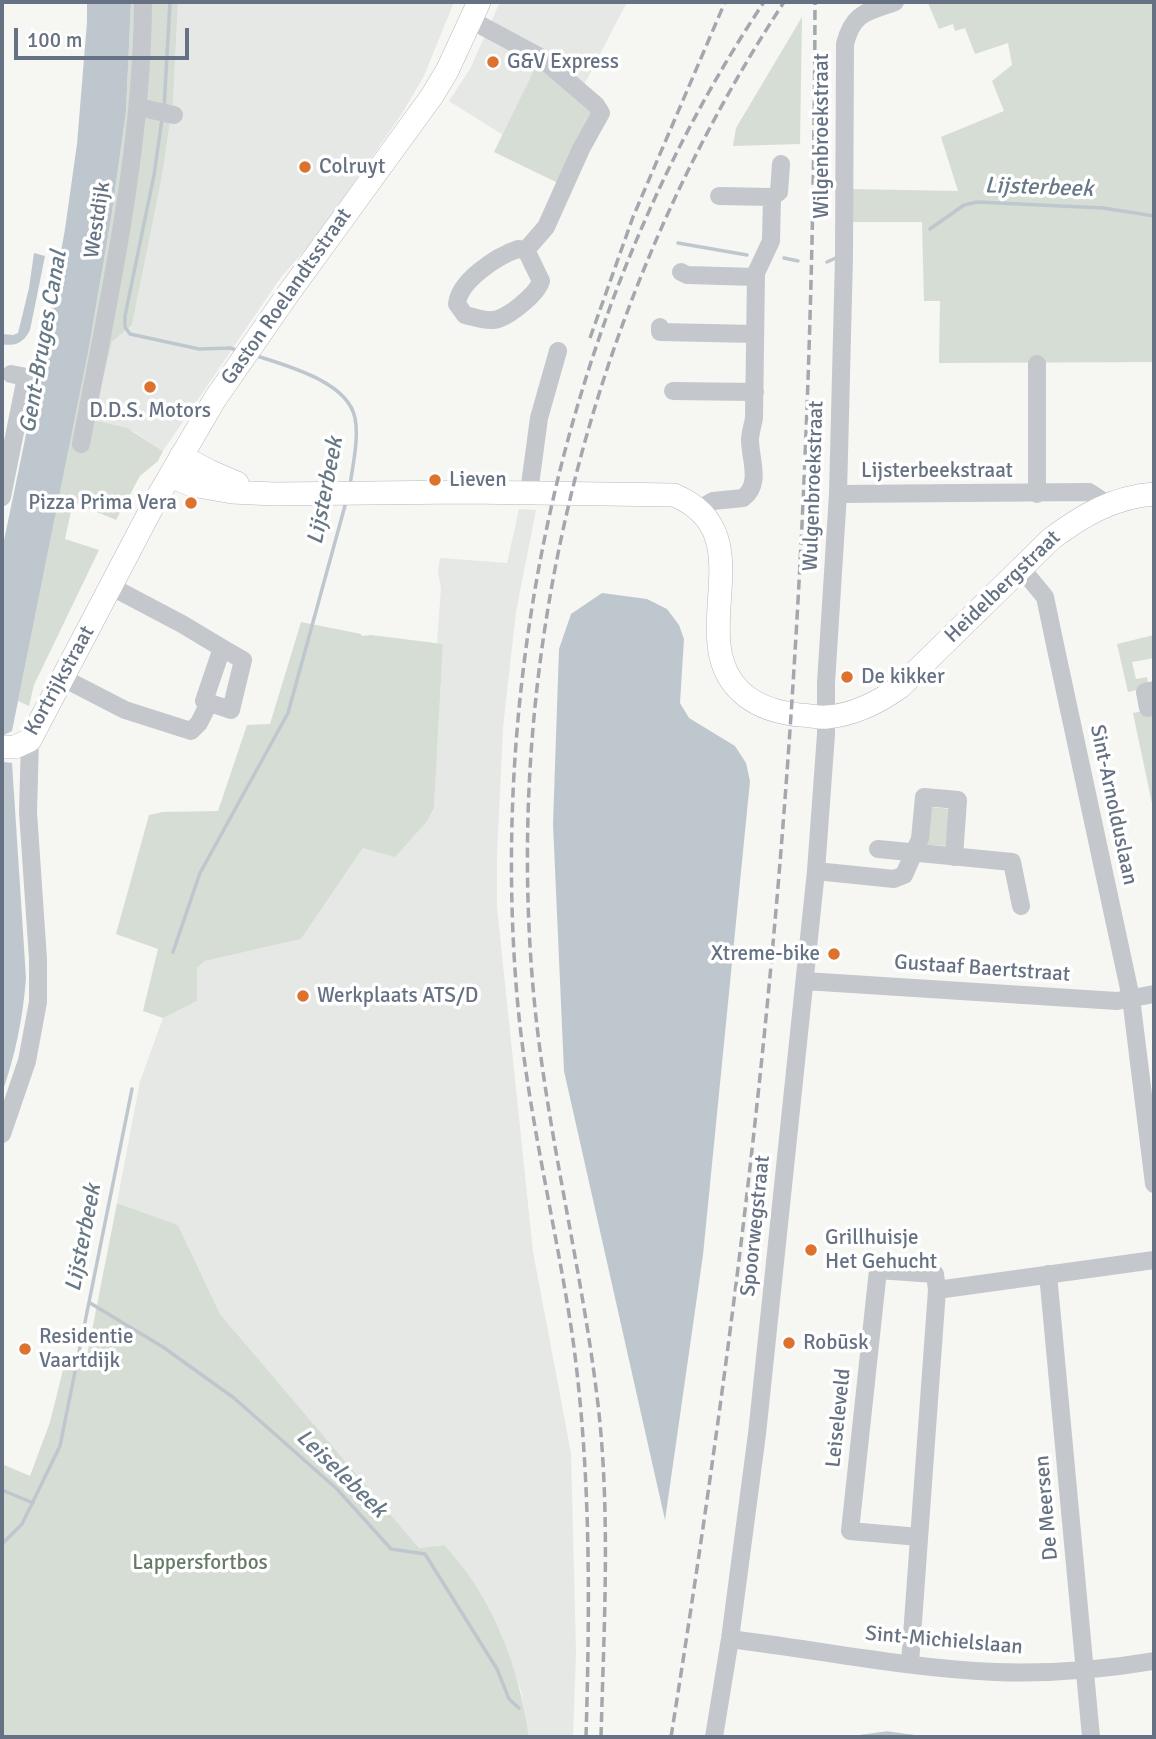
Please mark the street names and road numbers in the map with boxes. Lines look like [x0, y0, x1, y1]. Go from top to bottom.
street label: Wilgenbroekstraat [809, 53, 835, 219]
street label: Westdijk [80, 180, 116, 260]
street label: Gaston Roelandtsstraat [217, 204, 357, 390]
street label: Wulgenbroekstraat [798, 400, 830, 572]
street label: Lijsterbeekstraat [861, 458, 1013, 484]
street label: Heidelbergstraat [940, 526, 1066, 648]
street label: Kortrijkstraat [20, 622, 100, 740]
street label: Sint-Arnolduslaan [1084, 723, 1142, 887]
street label: Gustaaf Baertstraat [893, 950, 1071, 988]
street label: Spoorwegstraat [736, 1154, 776, 1298]
street label: Leiseleveld [821, 1367, 857, 1469]
street label: De Meersen [1030, 1454, 1064, 1562]
street label: Sint-Michielslaan [864, 1622, 1024, 1660]

